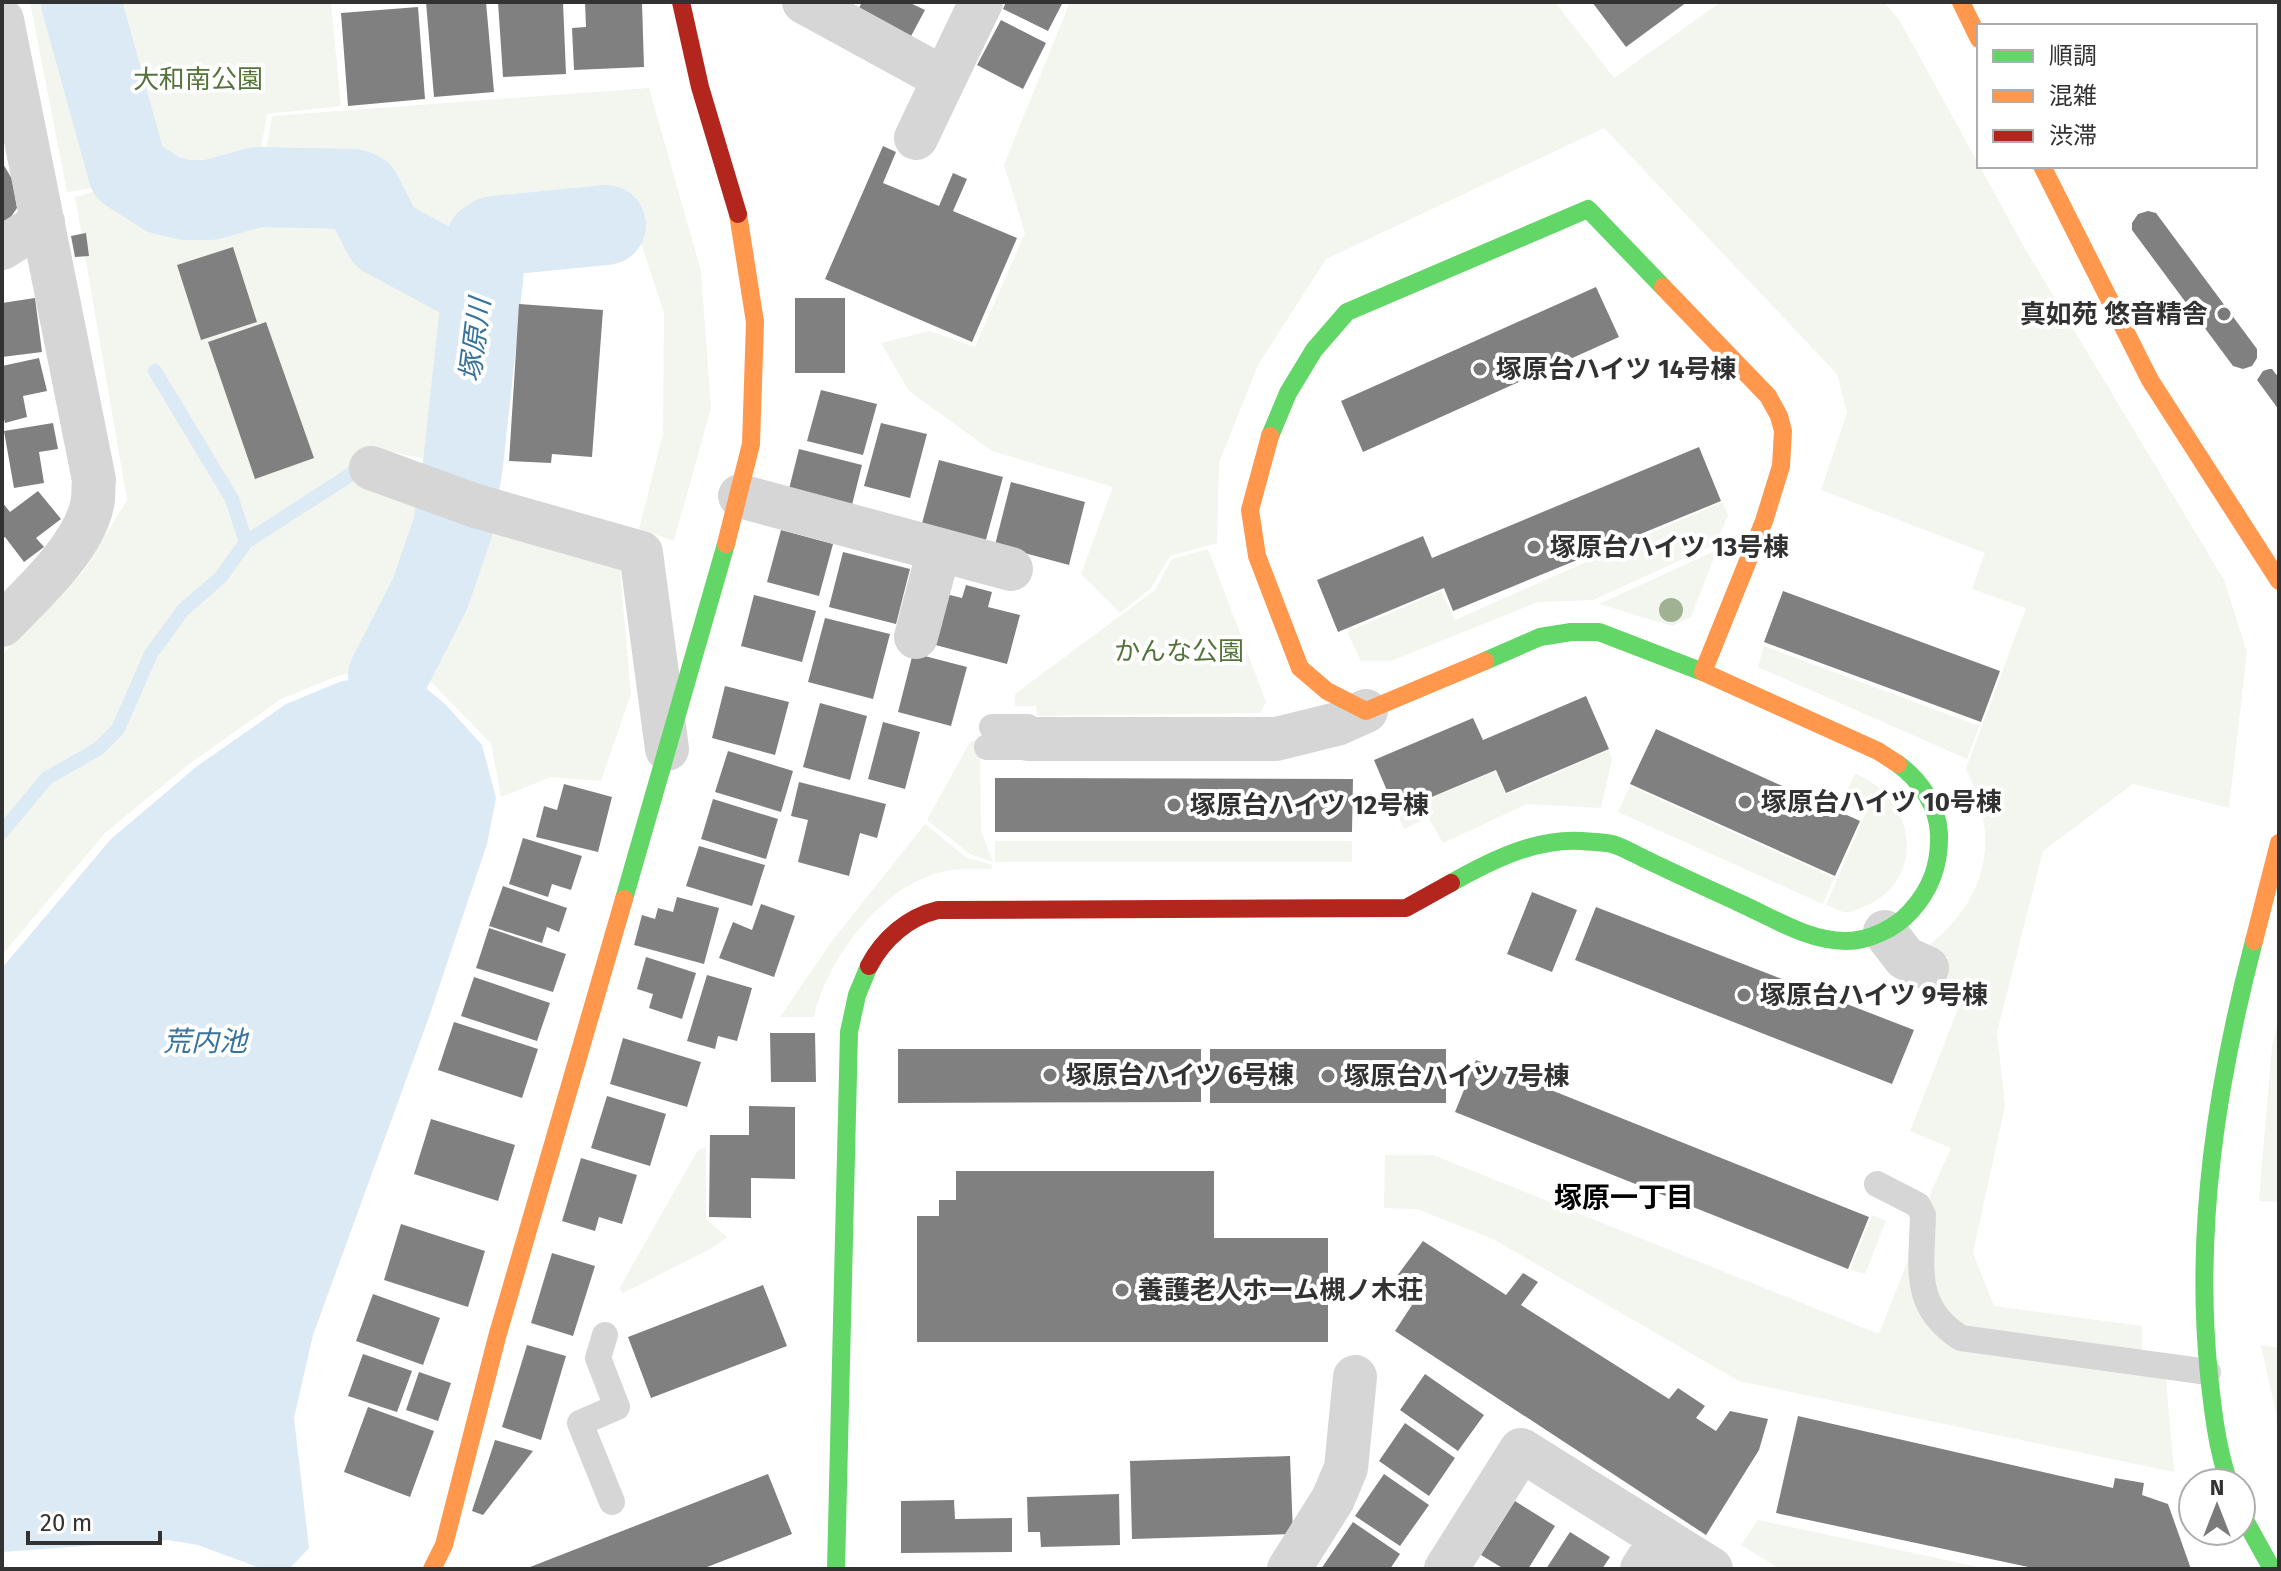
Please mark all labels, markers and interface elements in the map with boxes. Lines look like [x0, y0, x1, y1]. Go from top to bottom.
legend [1977, 24, 2257, 168]
text: 順調 [2049, 42, 2097, 70]
park label: 大和南公園 [133, 64, 263, 95]
text: 混雑 [2049, 82, 2097, 110]
text: 渋滞 [2049, 122, 2097, 150]
water label: 塚原川 [454, 293, 497, 384]
place label: 真如苑 悠音精舎 [2020, 299, 2208, 330]
marker: 真如苑 悠音精舎 [2215, 305, 2233, 323]
place label: 塚原台ハイツ 14号棟 [1496, 354, 1736, 385]
marker: 塚原台ハイツ 14号棟 [1471, 360, 1489, 378]
place label: 塚原台ハイツ 13号棟 [1550, 532, 1789, 563]
marker: 塚原台ハイツ 13号棟 [1525, 538, 1543, 556]
park label: かんな公園 [1114, 636, 1244, 667]
place label: 塚原台ハイツ 10号棟 [1761, 787, 2002, 818]
place label: 塚原台ハイツ 12号棟 [1190, 790, 1429, 821]
marker: 塚原台ハイツ 10号棟 [1736, 793, 1754, 811]
marker: 塚原台ハイツ 12号棟 [1165, 796, 1183, 814]
place label: 塚原台ハイツ 9号棟 [1760, 980, 1988, 1011]
marker: 塚原台ハイツ 9号棟 [1735, 986, 1753, 1004]
water label: 荒内池 [163, 1025, 250, 1058]
place label: 塚原台ハイツ 6号棟 [1066, 1060, 1294, 1091]
place label: 塚原台ハイツ 7号棟 [1344, 1061, 1570, 1092]
marker: 塚原台ハイツ 6号棟 [1041, 1066, 1059, 1084]
marker: 塚原台ハイツ 7号棟 [1319, 1067, 1337, 1085]
district label: 塚原一丁目 [1554, 1181, 1694, 1214]
place label: 養護老人ホーム槻ノ木荘 [1138, 1275, 1423, 1306]
marker: 養護老人ホーム槻ノ木荘 [1113, 1281, 1131, 1299]
north arrow [2177, 1467, 2257, 1547]
text: N [2210, 1474, 2224, 1501]
scale bar [28, 1495, 160, 1545]
text: 20 m [40, 1509, 92, 1537]

